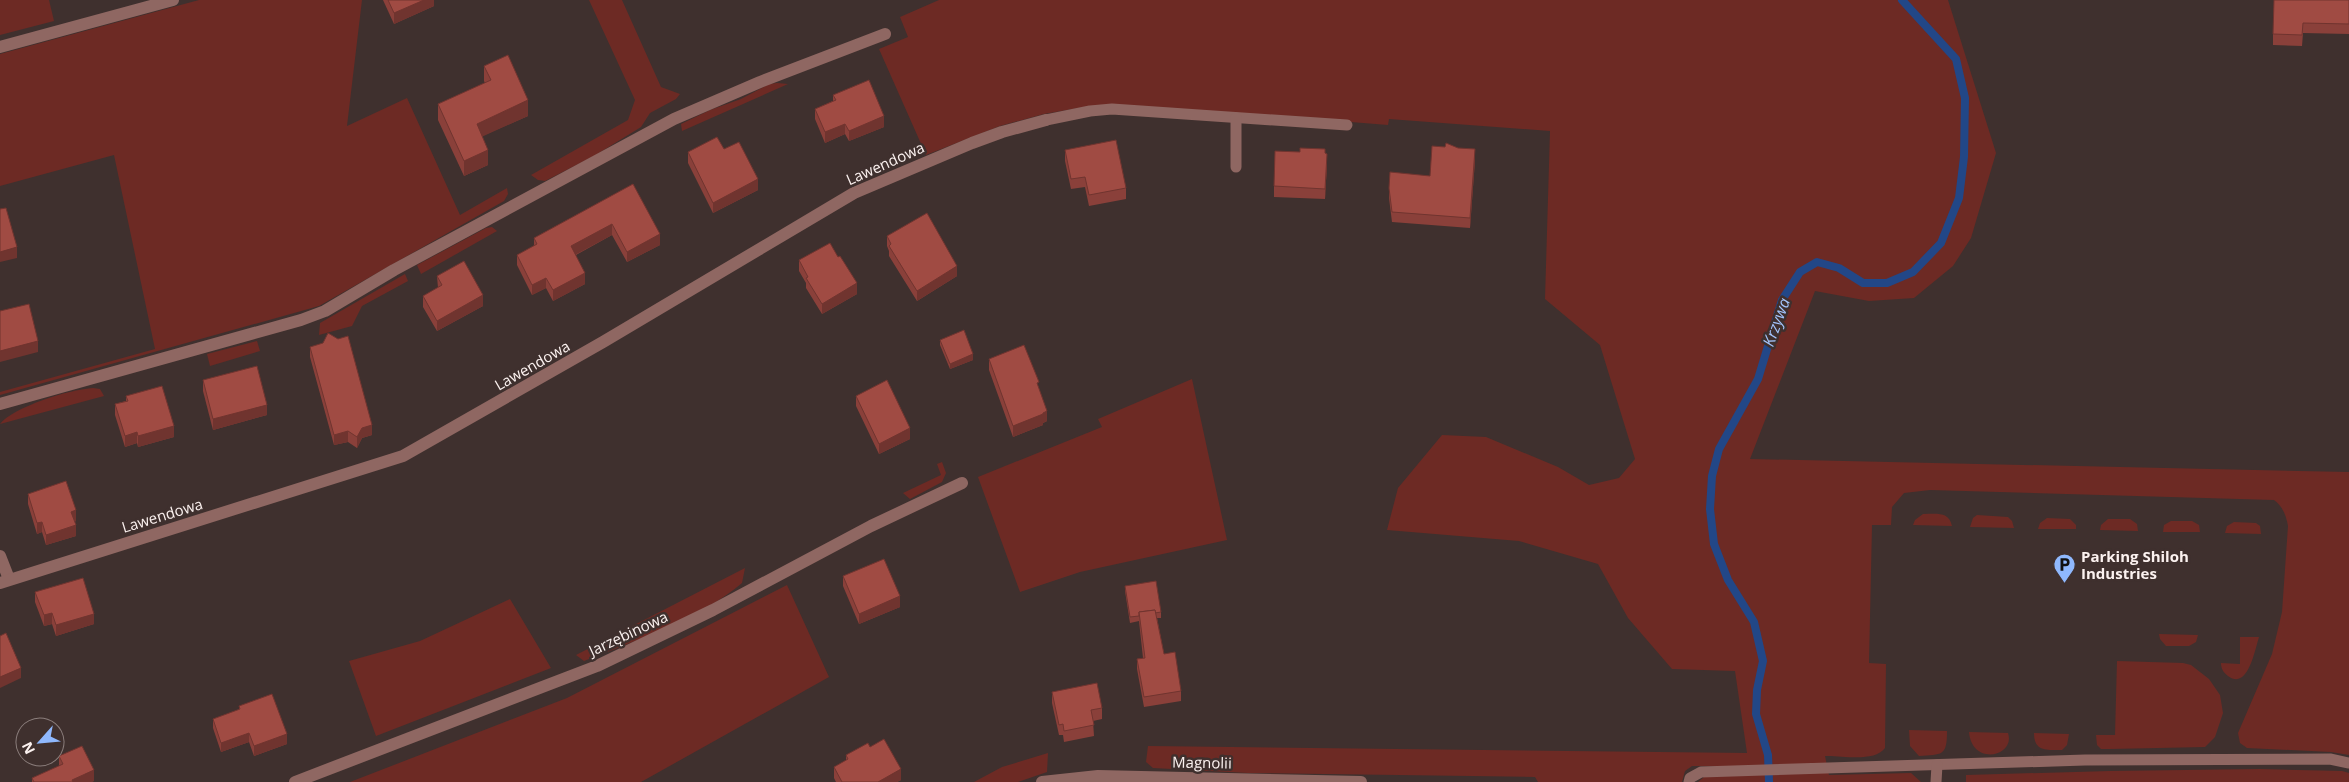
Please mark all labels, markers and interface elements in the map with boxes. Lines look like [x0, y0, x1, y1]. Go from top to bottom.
street label: Lawendowa [843, 137, 927, 189]
water label: Krzywa [1757, 295, 1795, 349]
street label: Lawendowa [491, 335, 573, 395]
street label: Lawendowa [119, 493, 205, 537]
place label: Parking Shiloh Industries [2081, 546, 2189, 583]
parking icon: Parking Shiloh Industries [2053, 553, 2077, 584]
street label: Jarzębinowa [583, 606, 671, 661]
north arrow [15, 717, 65, 767]
text: N [17, 739, 39, 758]
street label: Magnolii [1172, 751, 1232, 773]

